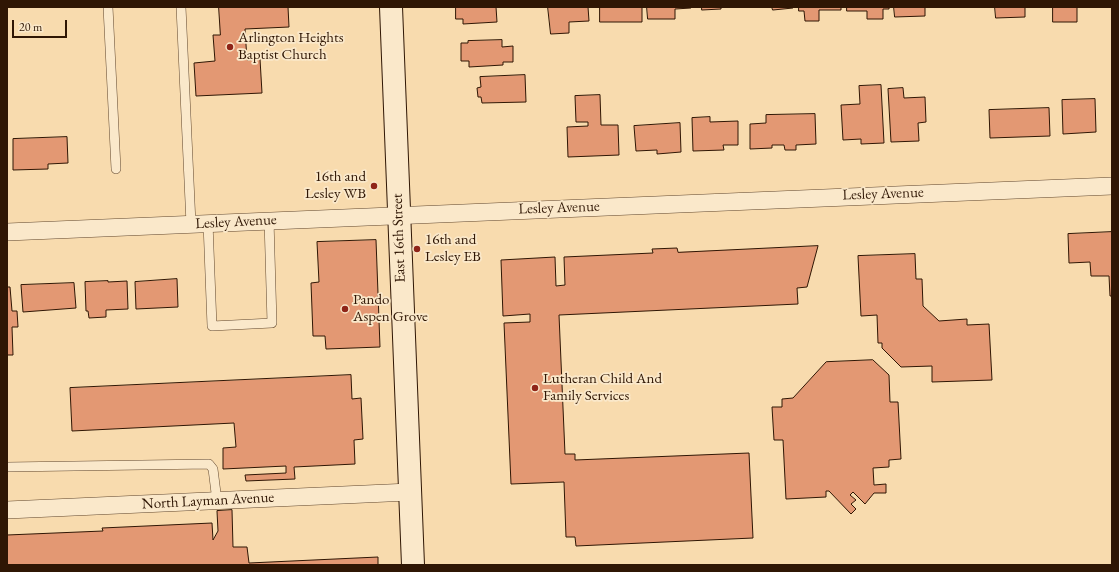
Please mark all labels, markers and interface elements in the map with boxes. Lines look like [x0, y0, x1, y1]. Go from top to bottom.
scale bar [14, 12, 69, 38]
text: 20 m [19, 19, 42, 35]
place label: Arlington Heights Baptist Church [238, 29, 344, 64]
marker: Arlington Heights Baptist Church [225, 42, 235, 52]
place label: 16th and Lesley WB [305, 168, 366, 203]
marker: 16th and Lesley WB [369, 181, 379, 191]
street label: Lesley Avenue [842, 184, 924, 204]
street label: East 16th Street [388, 193, 410, 283]
street label: Lesley Avenue [518, 198, 600, 218]
street label: Lesley Avenue [195, 211, 277, 233]
place label: 16th and Lesley EB [425, 231, 481, 266]
marker: 16th and Lesley EB [412, 244, 422, 254]
place label: Pando Aspen Grove [353, 291, 428, 326]
marker: Pando Aspen Grove [340, 304, 350, 314]
place label: Lutheran Child And Family Services [543, 370, 662, 405]
marker: Lutheran Child And Family Services [530, 383, 540, 393]
street label: North Layman Avenue [141, 489, 275, 513]

